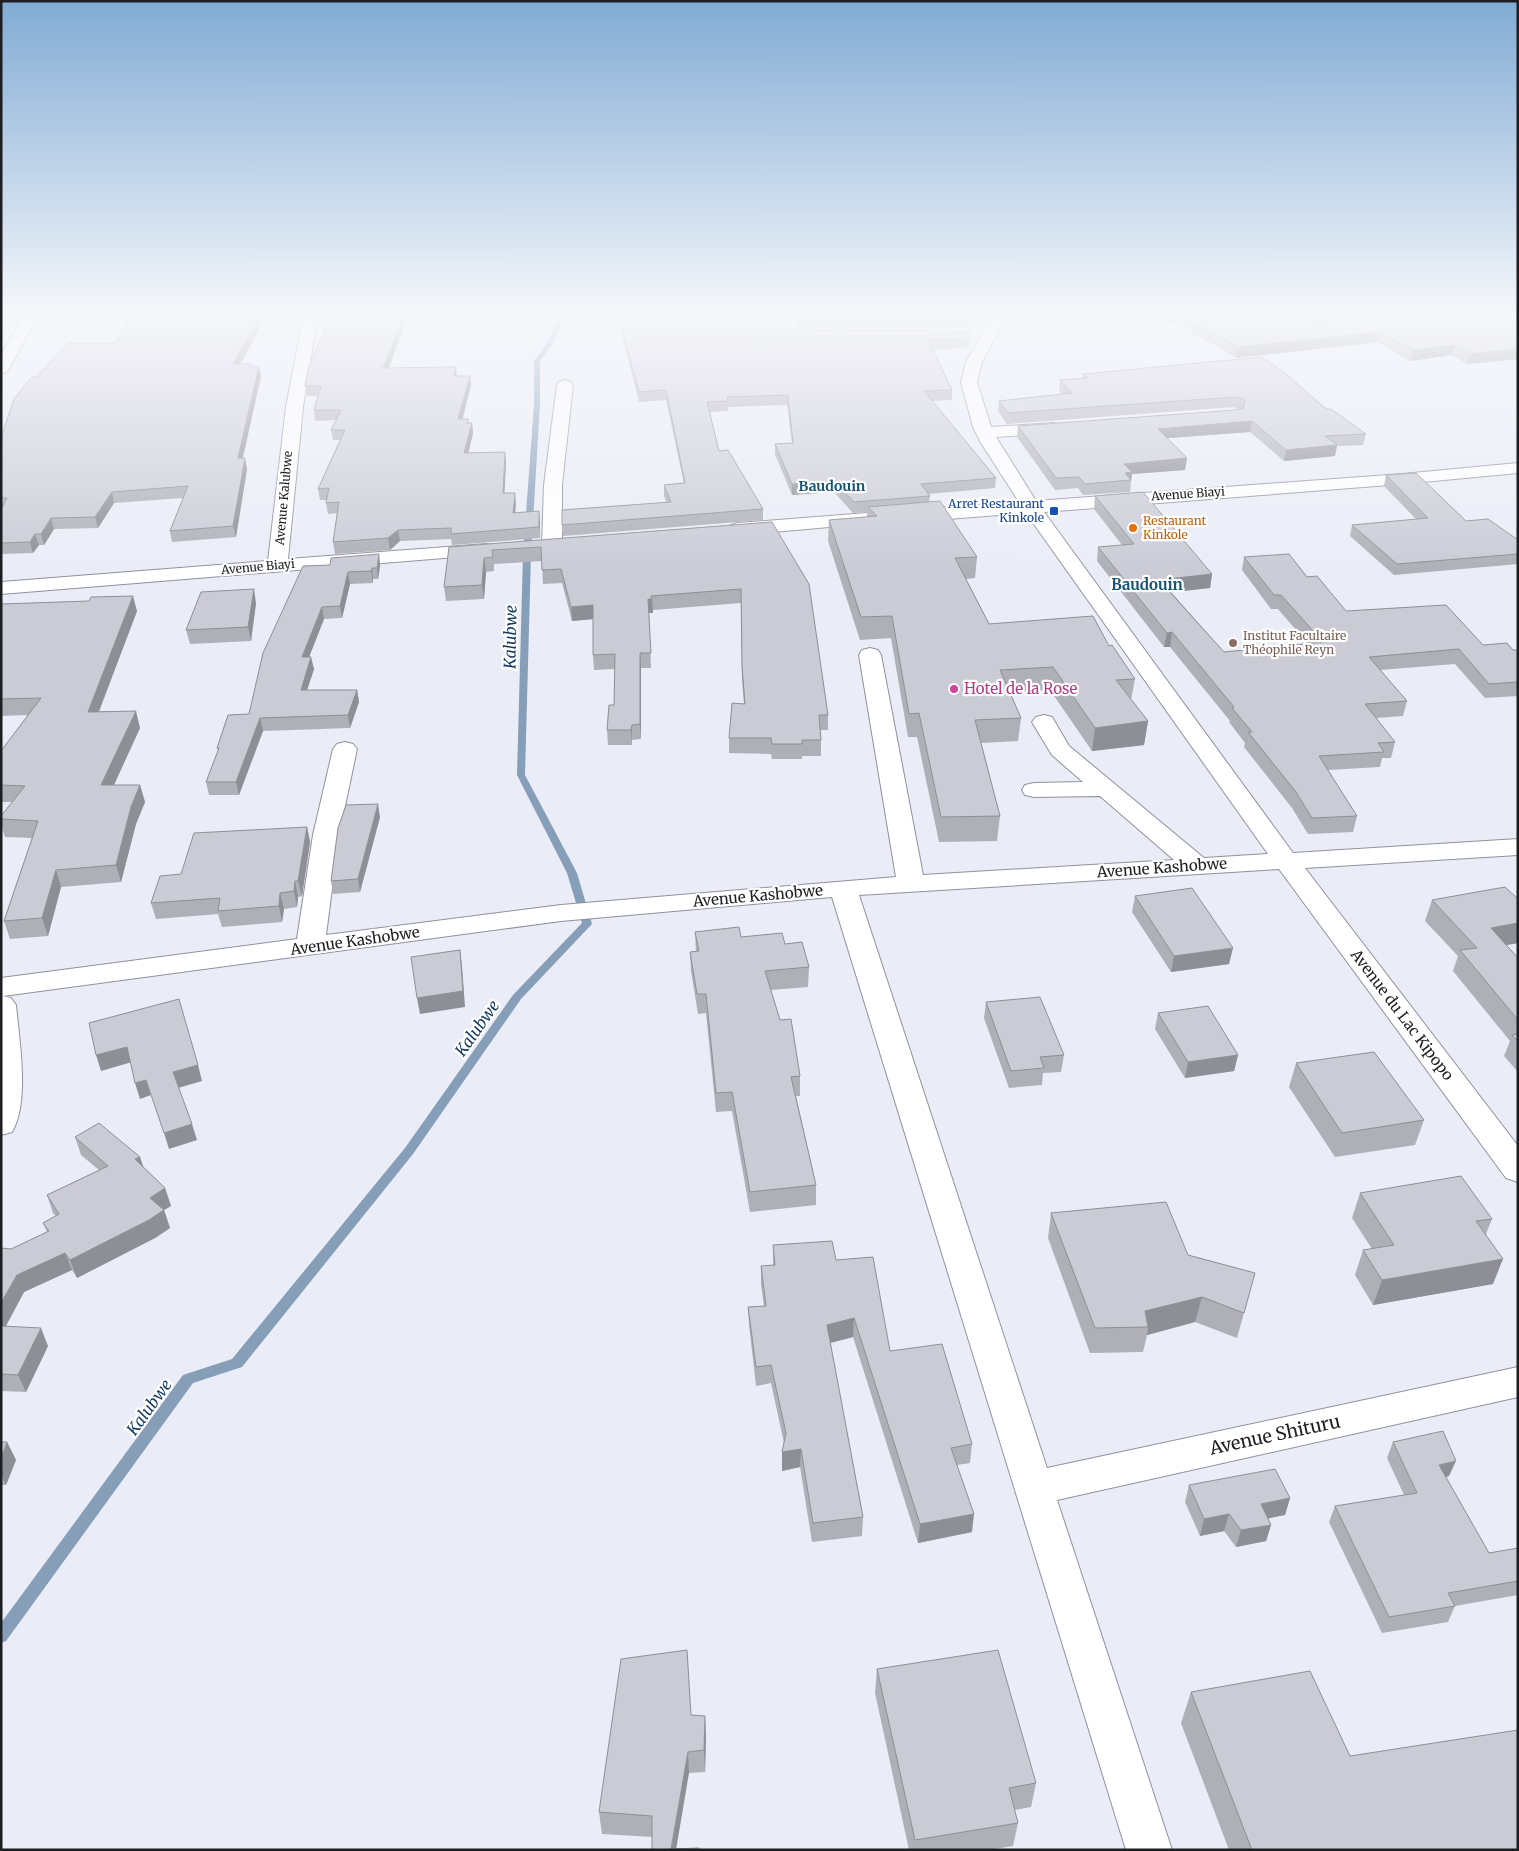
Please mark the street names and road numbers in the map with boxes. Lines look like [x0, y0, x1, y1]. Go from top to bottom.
street label: Avenue Kalubwe [272, 450, 295, 547]
street label: Avenue Biayi [1150, 483, 1225, 504]
street label: Avenue Biayi [219, 556, 296, 577]
street label: Avenue Kashobwe [1095, 853, 1228, 882]
street label: Avenue Kashobwe [691, 880, 824, 911]
street label: Avenue Kashobwe [288, 922, 421, 959]
street label: Avenue du Lac Kipopo [1346, 945, 1458, 1084]
street label: Avenue Shituru [1206, 1409, 1342, 1460]

